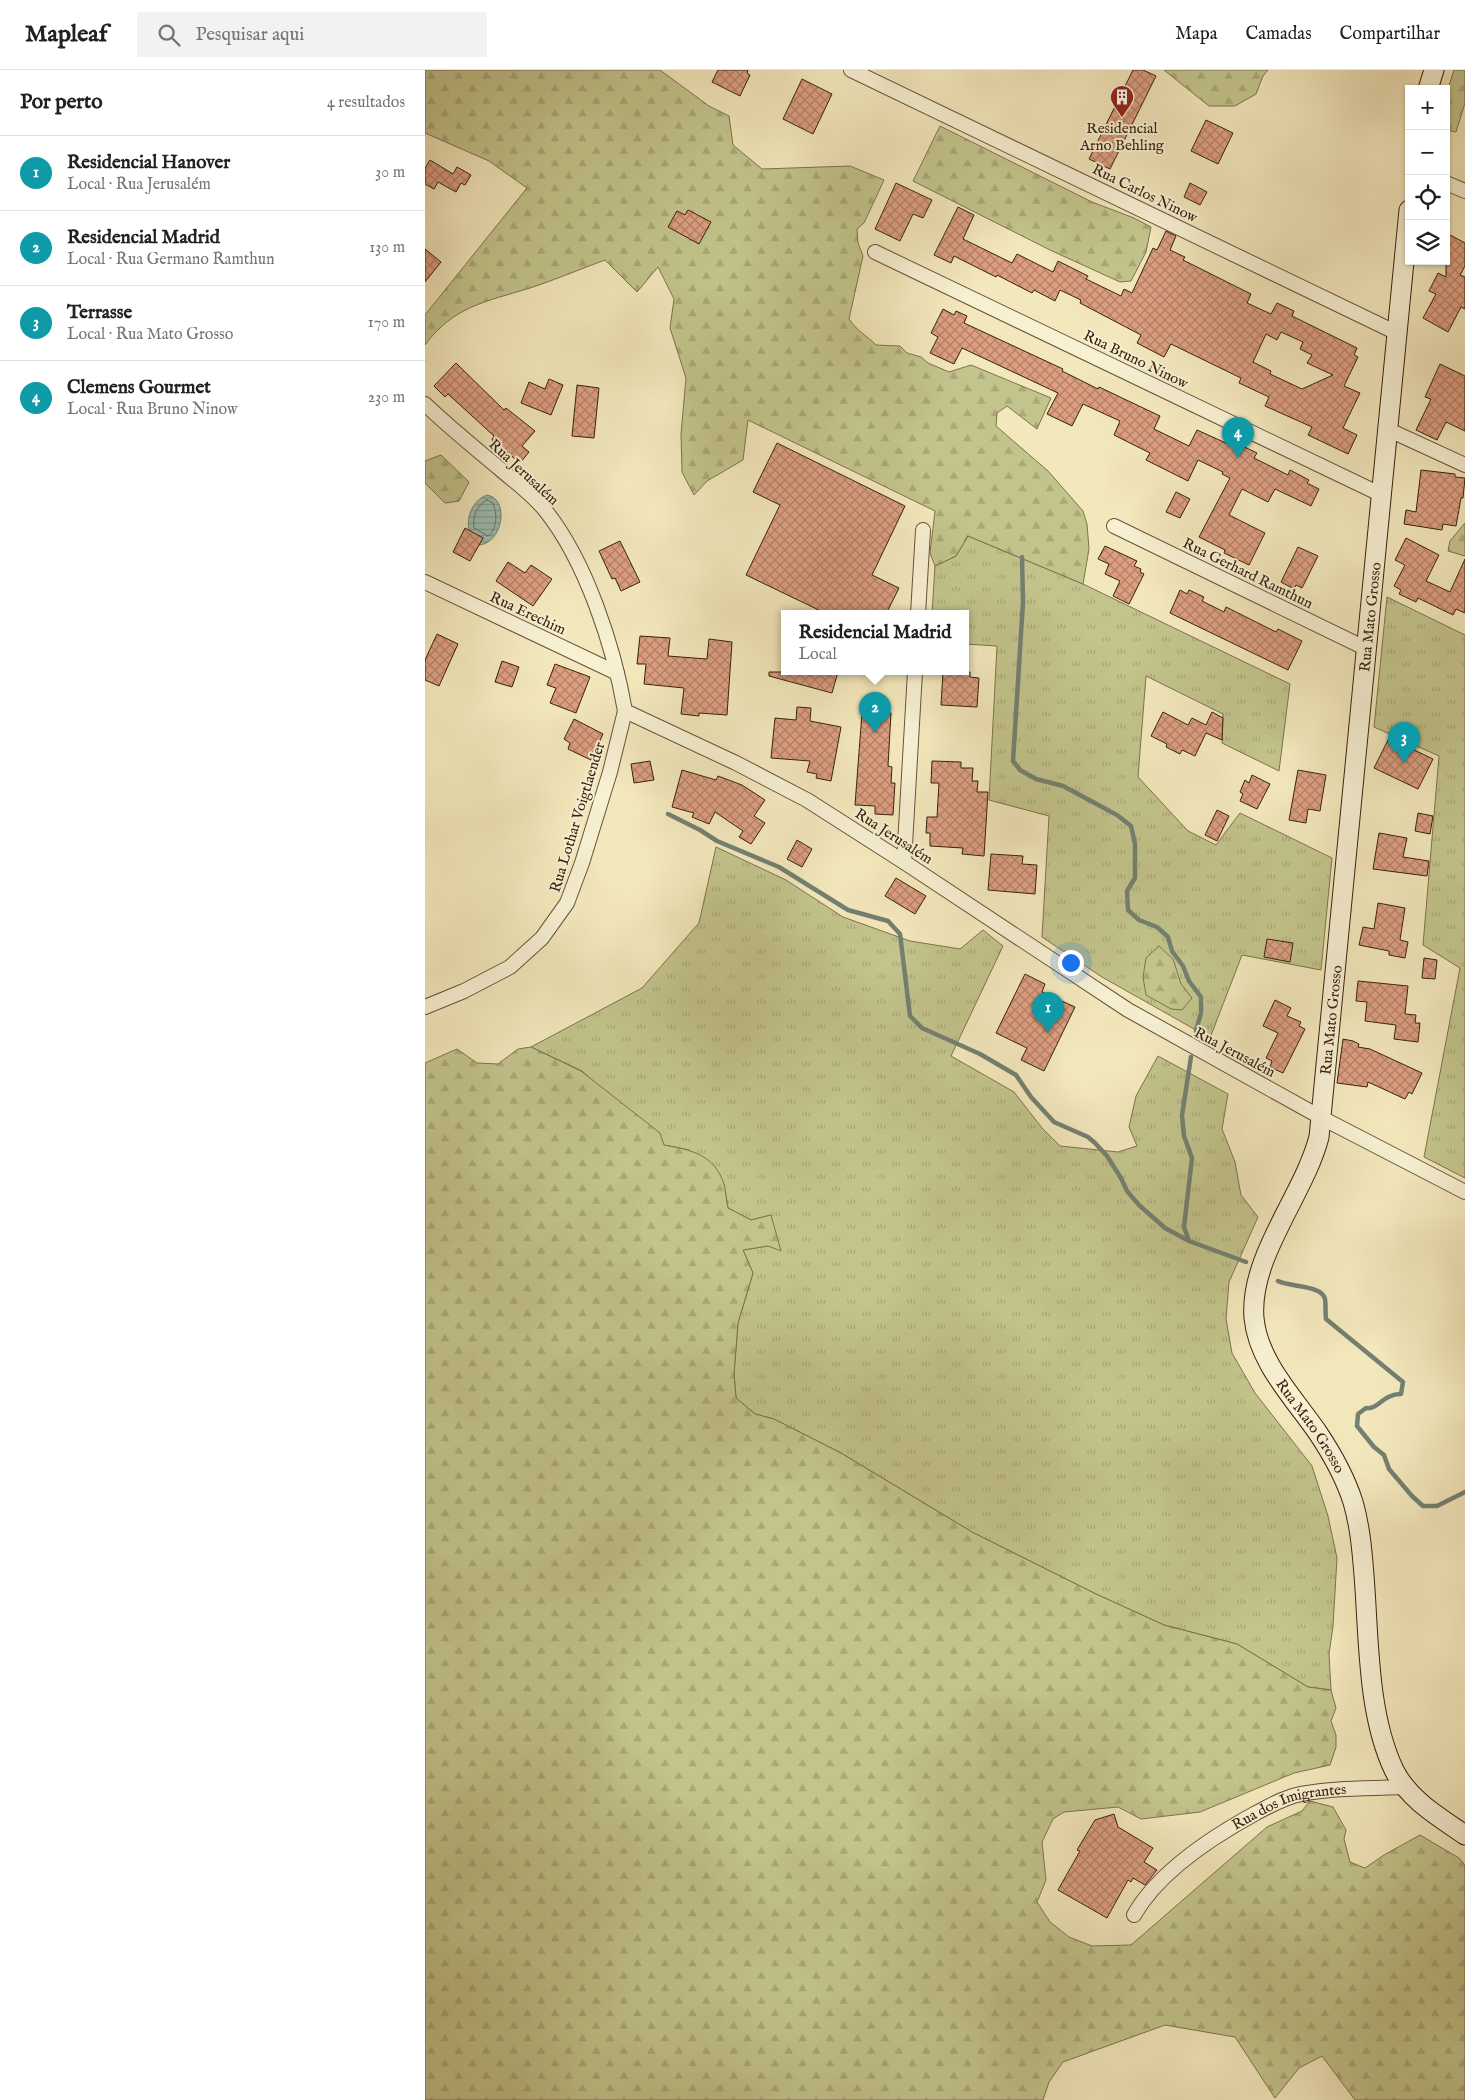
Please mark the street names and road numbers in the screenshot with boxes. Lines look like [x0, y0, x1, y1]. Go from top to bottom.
street label: Rua Carlos Ninow [1089, 160, 1202, 228]
street label: Rua Bruno Ninow [1080, 326, 1192, 393]
street label: Rua Jerusalém [485, 435, 563, 510]
street label: Rua Gerhard Ramthun [1180, 534, 1316, 613]
street label: Rua Mato Grosso [1355, 561, 1386, 673]
street label: Rua Erechim [487, 588, 569, 639]
street label: Rua Lothar Voigtlaender [546, 739, 610, 895]
street label: Rua Jerusalém [851, 804, 937, 869]
street label: Rua Mato Grosso [1316, 964, 1347, 1076]
street label: Rua Jerusalém [1191, 1023, 1279, 1082]
street label: Rua Mato Grosso [1271, 1375, 1349, 1477]
street label: Rua dos Imigrantes [1229, 1780, 1347, 1835]

